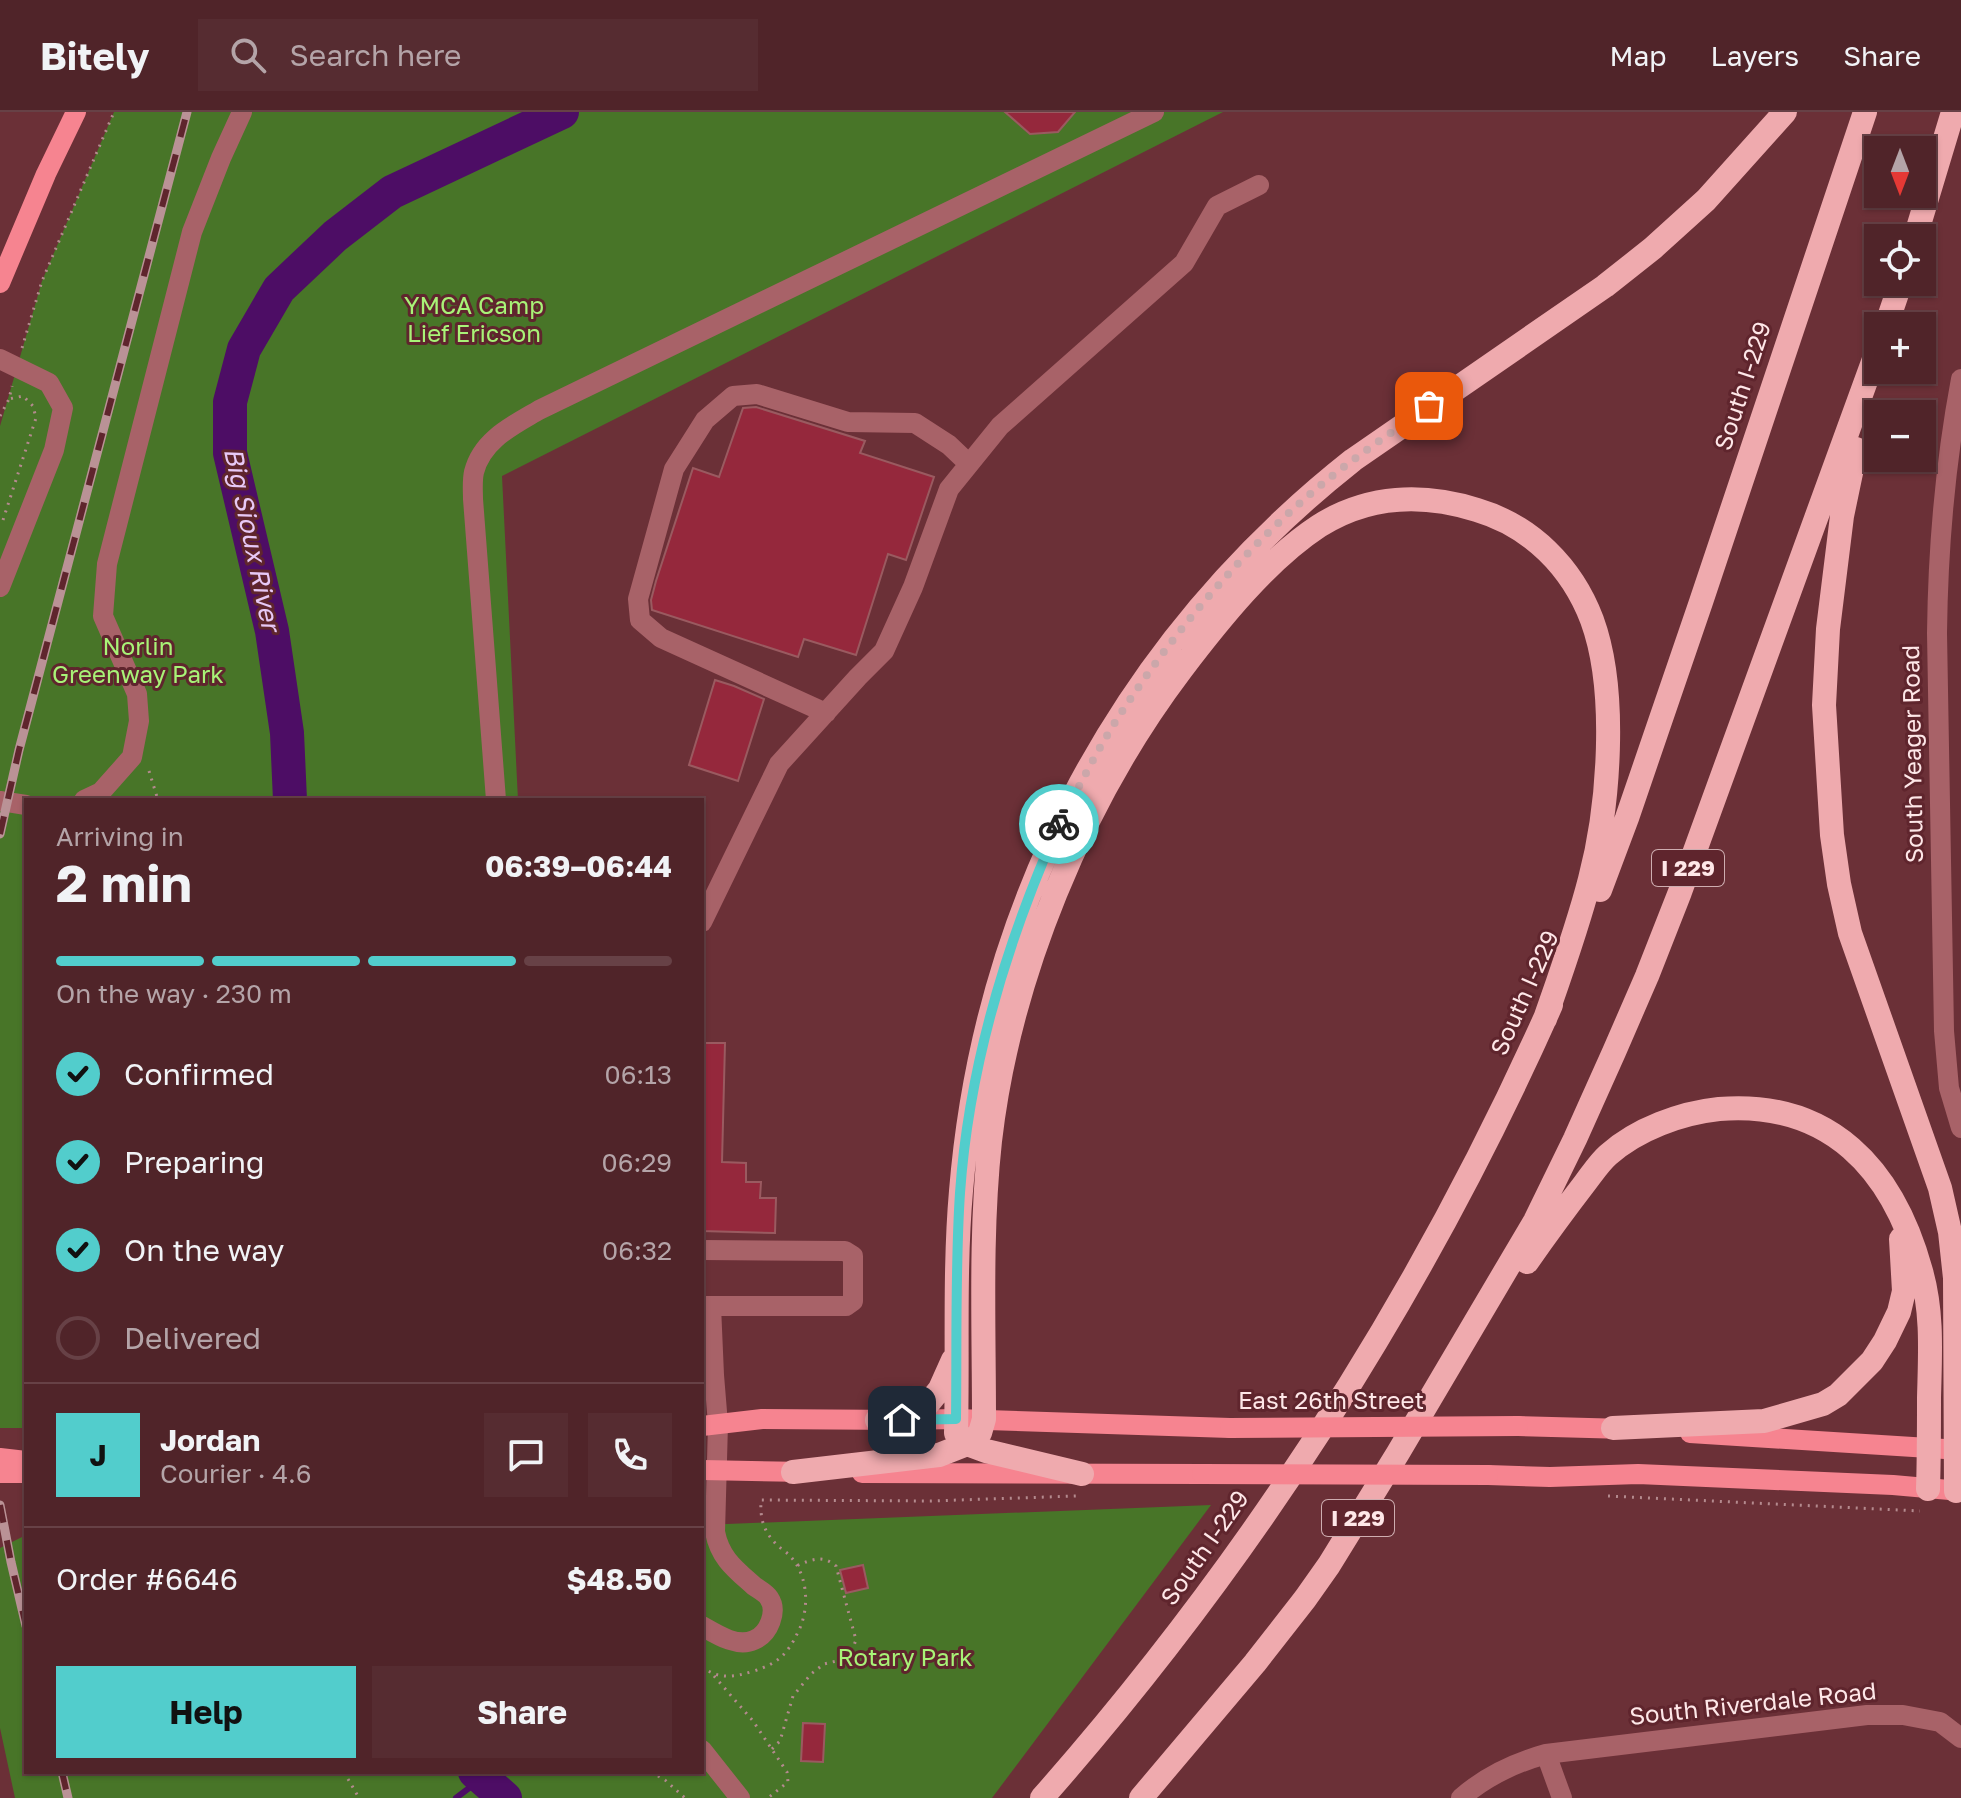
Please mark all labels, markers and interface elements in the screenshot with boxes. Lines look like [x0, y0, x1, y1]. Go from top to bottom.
search box [198, 19, 758, 91]
text: Bitely [40, 33, 150, 78]
icon: search [226, 33, 270, 77]
text: Search here [290, 37, 462, 73]
text: Map [1609, 39, 1667, 72]
text: Layers [1711, 39, 1799, 72]
text: Share [1843, 39, 1921, 72]
north arrow [1864, 136, 1936, 208]
map controls [1864, 136, 1936, 472]
button: locate [1864, 224, 1936, 296]
park label: YMCA Camp Lief Ericson [404, 290, 544, 347]
button: + [1864, 312, 1936, 384]
street label: South I-229 [1707, 317, 1776, 454]
pin [1395, 372, 1463, 440]
icon: bag [1407, 384, 1451, 428]
button: − [1864, 400, 1936, 472]
water label: Big Sioux River [218, 444, 288, 637]
park label: Norlin Greenway Park [52, 631, 224, 688]
street label: South Yeager Road [1895, 645, 1928, 863]
courier [1019, 784, 1099, 864]
icon: bike [1037, 802, 1081, 846]
text: Arriving in [56, 821, 184, 852]
text: 06:39–06:44 [485, 848, 672, 884]
road number: I 229 [1652, 850, 1724, 886]
text: 2 min [56, 851, 192, 913]
street label: South I-229 [1483, 925, 1564, 1059]
text: On the way · 230 m [56, 978, 292, 1009]
icon: check [56, 1052, 100, 1096]
text: Confirmed [124, 1056, 274, 1092]
text: 06:13 [605, 1059, 672, 1090]
icon: check [56, 1140, 100, 1184]
text: Preparing [124, 1144, 265, 1180]
text: 06:29 [602, 1147, 672, 1178]
icon: check [56, 1228, 100, 1272]
text: On the way [124, 1232, 284, 1268]
text: 06:32 [602, 1235, 672, 1266]
text: Delivered [124, 1320, 261, 1356]
street label: East 26th Street [1238, 1385, 1424, 1414]
pin [868, 1386, 936, 1454]
icon: home [880, 1398, 924, 1442]
button: chat [484, 1413, 568, 1497]
button: phone [588, 1413, 672, 1497]
text: Jordan [160, 1422, 260, 1458]
text: J [89, 1437, 107, 1473]
text: Courier · 4.6 [160, 1458, 312, 1489]
street label: South I-229 [1154, 1484, 1254, 1610]
road number: I 229 [1322, 1500, 1394, 1536]
text: Order #6646 [56, 1561, 238, 1597]
text: $48.50 [567, 1561, 672, 1597]
park label: Rotary Park [837, 1642, 973, 1671]
button: Help [56, 1666, 356, 1758]
button: Share [372, 1666, 672, 1758]
street label: South Riverdale Road [1628, 1675, 1878, 1730]

